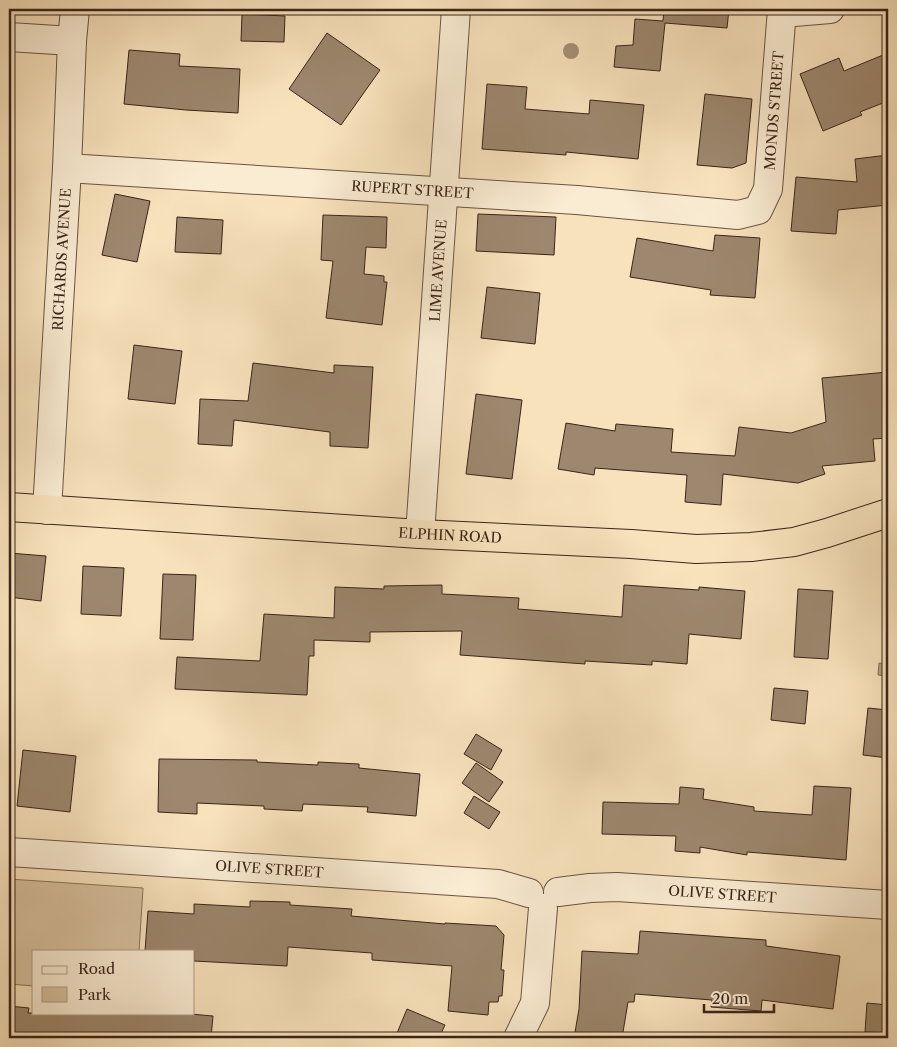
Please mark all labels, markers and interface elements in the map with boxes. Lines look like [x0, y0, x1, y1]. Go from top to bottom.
street label: MONDS STREET [760, 50, 788, 171]
street label: RUPERT STREET [351, 177, 474, 203]
street label: RICHARDS AVENUE [49, 188, 75, 331]
street label: LIME AVENUE [426, 219, 451, 322]
street label: ELPHIN ROAD [398, 524, 502, 547]
street label: OLIVE STREET [215, 857, 325, 882]
street label: OLIVE STREET [668, 881, 778, 907]
legend [32, 950, 195, 1014]
text: Road [78, 959, 115, 978]
scale bar [704, 982, 774, 1014]
text: Park [78, 985, 112, 1004]
text: 20 m [712, 989, 748, 1008]

